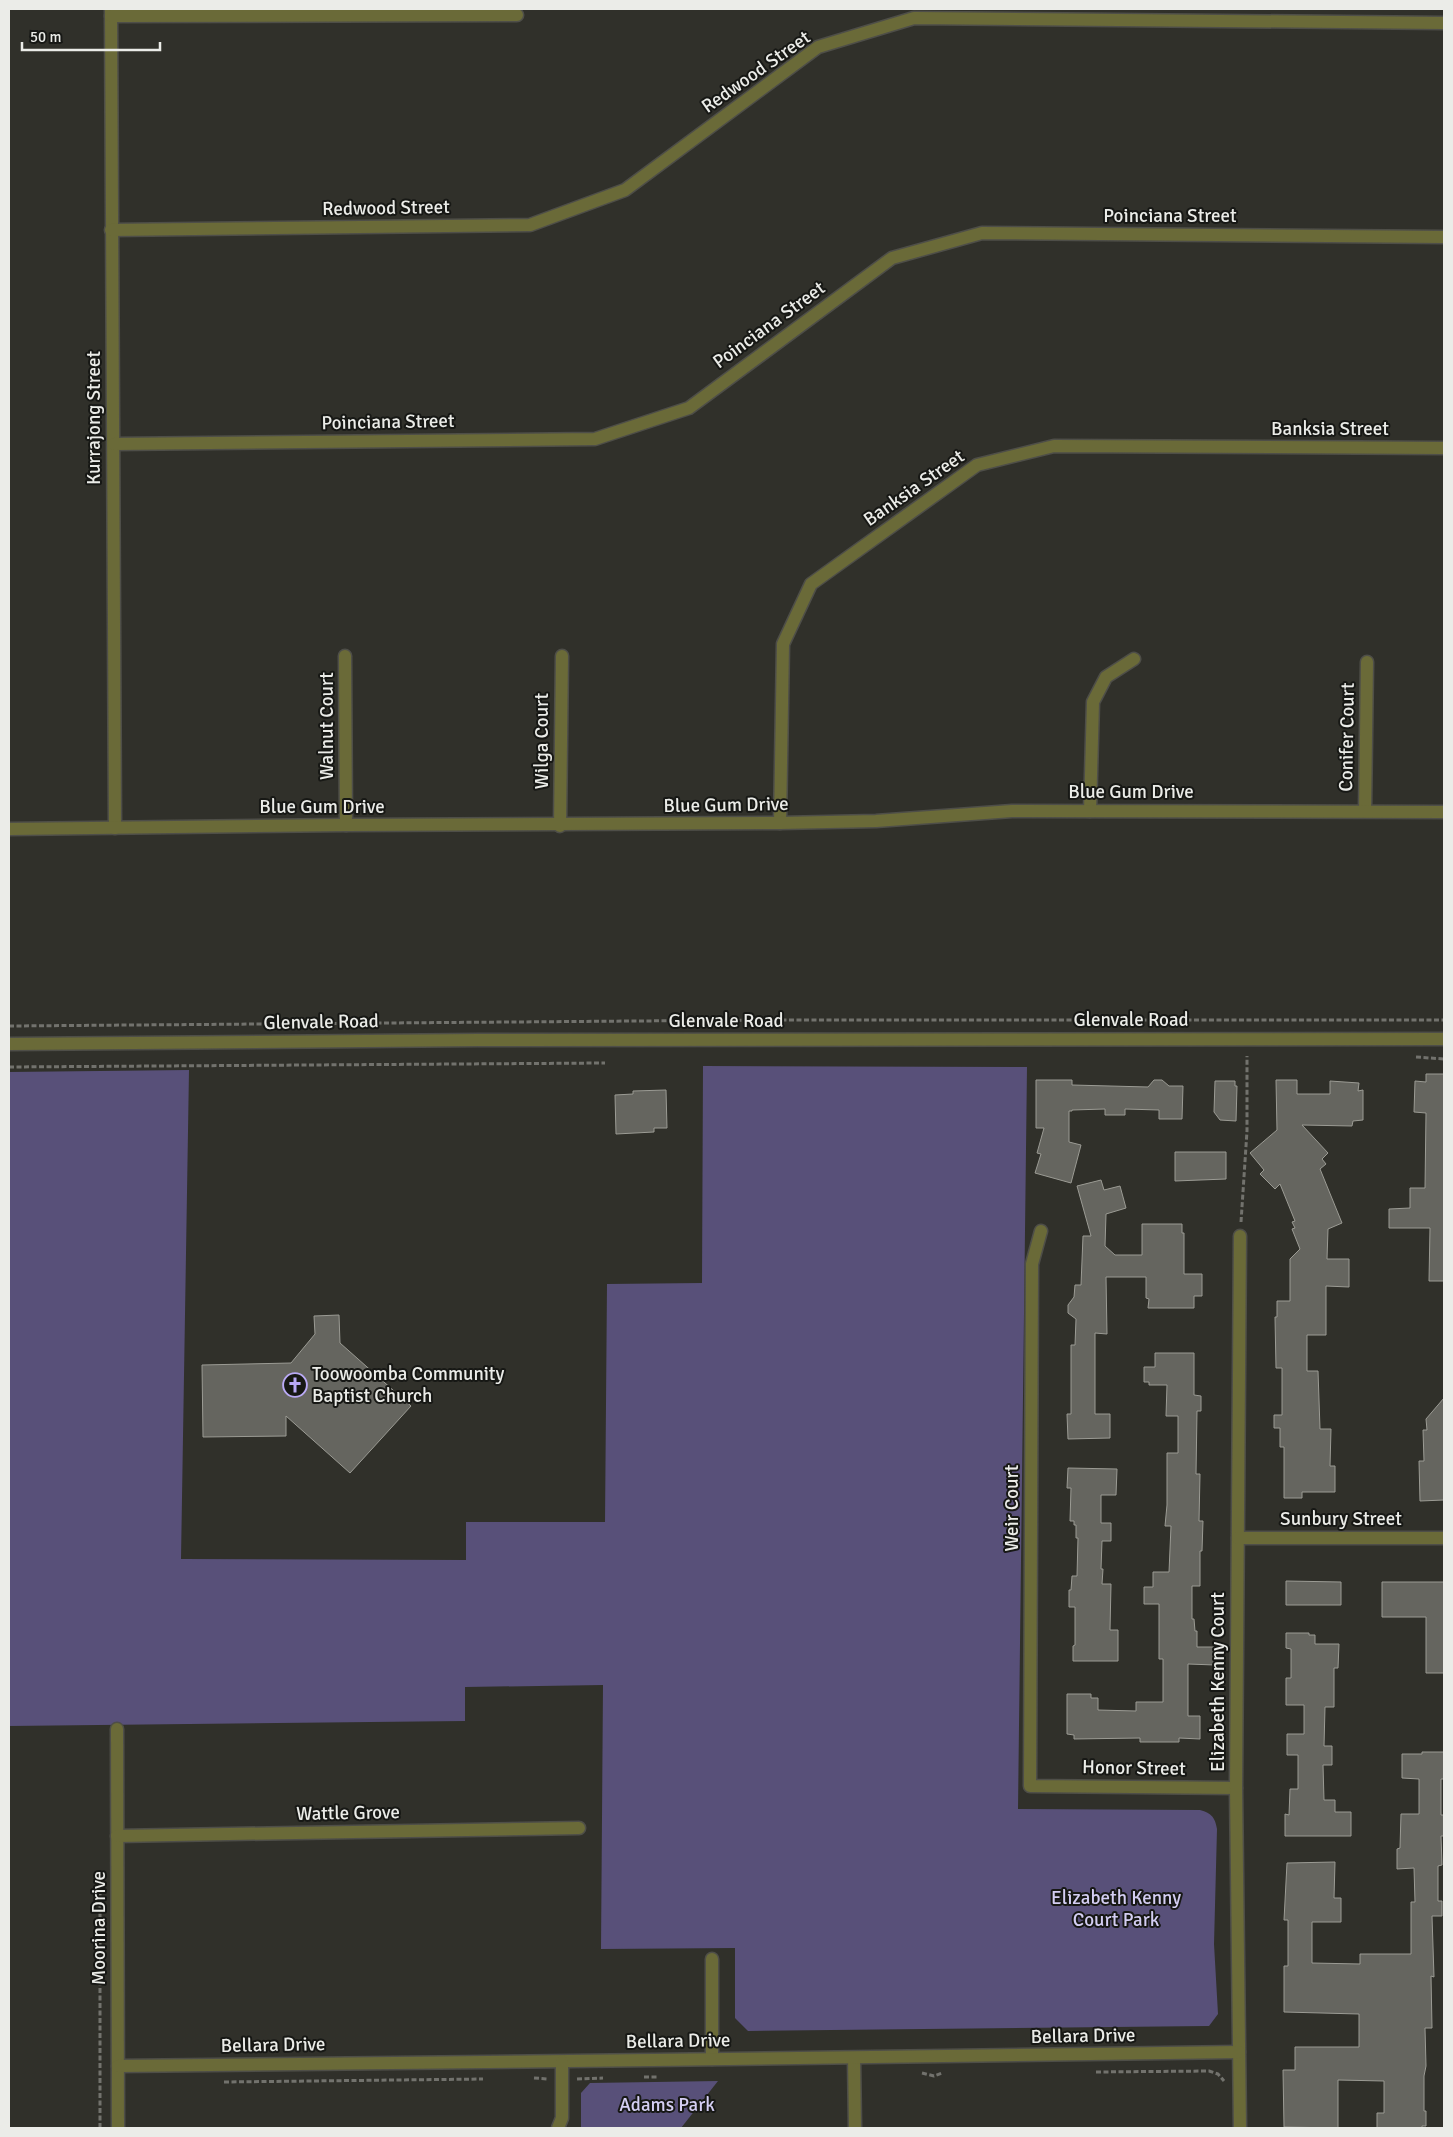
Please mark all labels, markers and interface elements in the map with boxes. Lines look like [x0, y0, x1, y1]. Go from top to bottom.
scale bar [22, 20, 160, 52]
street label: Redwood Street [697, 25, 815, 118]
text: 50 m [30, 28, 61, 46]
street label: Redwood Street [322, 195, 450, 221]
street label: Poinciana Street [1103, 204, 1237, 228]
street label: Poinciana Street [708, 276, 830, 374]
street label: Kurrajong Street [82, 351, 106, 485]
street label: Poinciana Street [321, 409, 455, 435]
street label: Banksia Street [1271, 417, 1389, 441]
street label: Banksia Street [859, 444, 969, 532]
street label: Walnut Court [315, 672, 339, 780]
street label: Conifer Court [1334, 682, 1360, 792]
street label: Wilga Court [530, 693, 554, 789]
street label: Blue Gum Drive [1068, 780, 1194, 804]
street label: Blue Gum Drive [663, 792, 789, 818]
street label: Blue Gum Drive [259, 795, 385, 819]
street label: Glenvale Road [1073, 1008, 1189, 1032]
street label: Glenvale Road [263, 1009, 379, 1035]
street label: Glenvale Road [668, 1009, 784, 1033]
place label: Toowoomba Community Baptist Church [312, 1362, 505, 1408]
church icon: Toowoomba Community Baptist Church [282, 1372, 308, 1398]
street label: Weir Court [1000, 1464, 1024, 1551]
street label: Sunbury Street [1280, 1507, 1402, 1531]
street label: Elizabeth Kenny Court [1206, 1592, 1230, 1772]
street label: Honor Street [1082, 1755, 1186, 1781]
street label: Wattle Grove [296, 1800, 400, 1826]
street label: Moorina Drive [87, 1871, 111, 1985]
park label: Elizabeth Kenny Court Park [1051, 1886, 1181, 1932]
street label: Bellara Drive [1030, 2023, 1136, 2049]
street label: Bellara Drive [625, 2028, 731, 2054]
street label: Bellara Drive [220, 2032, 326, 2058]
park label: Adams Park [619, 2093, 715, 2117]

